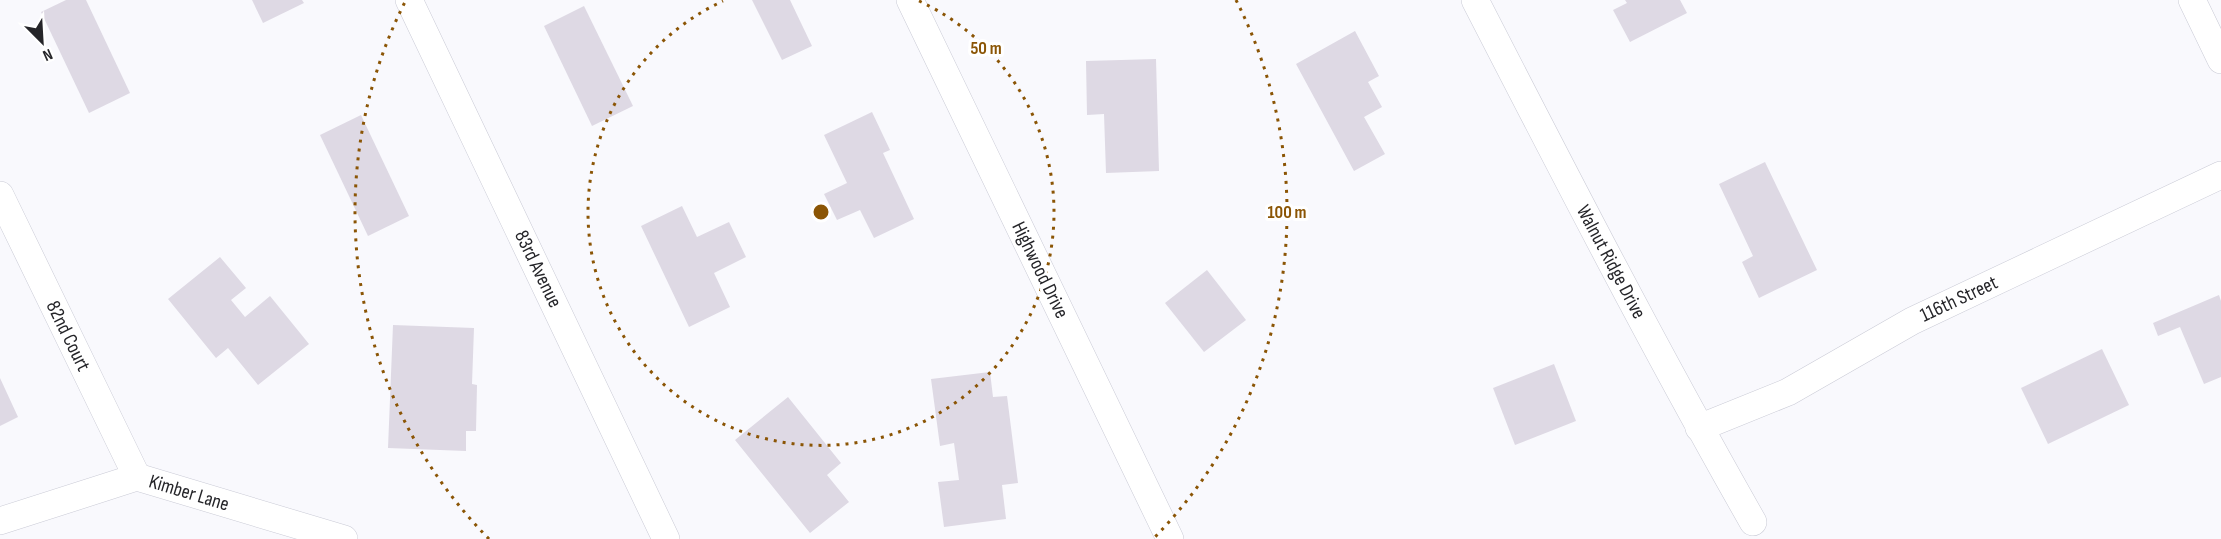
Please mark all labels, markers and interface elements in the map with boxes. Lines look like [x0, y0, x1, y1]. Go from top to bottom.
north arrow [12, 12, 72, 72]
text: 50 m [970, 38, 1002, 59]
text: N [40, 44, 55, 65]
street label: Walnut Ridge Drive [1571, 201, 1651, 323]
centre of rings [811, 202, 831, 222]
text: 100 m [1268, 202, 1307, 223]
street label: Highwood Drive [1006, 218, 1074, 322]
street label: 83rd Avenue [509, 226, 567, 312]
street label: 116th Street [1916, 271, 2002, 327]
street label: 82nd Court [41, 297, 95, 375]
street label: Kimber Lane [146, 469, 232, 517]

